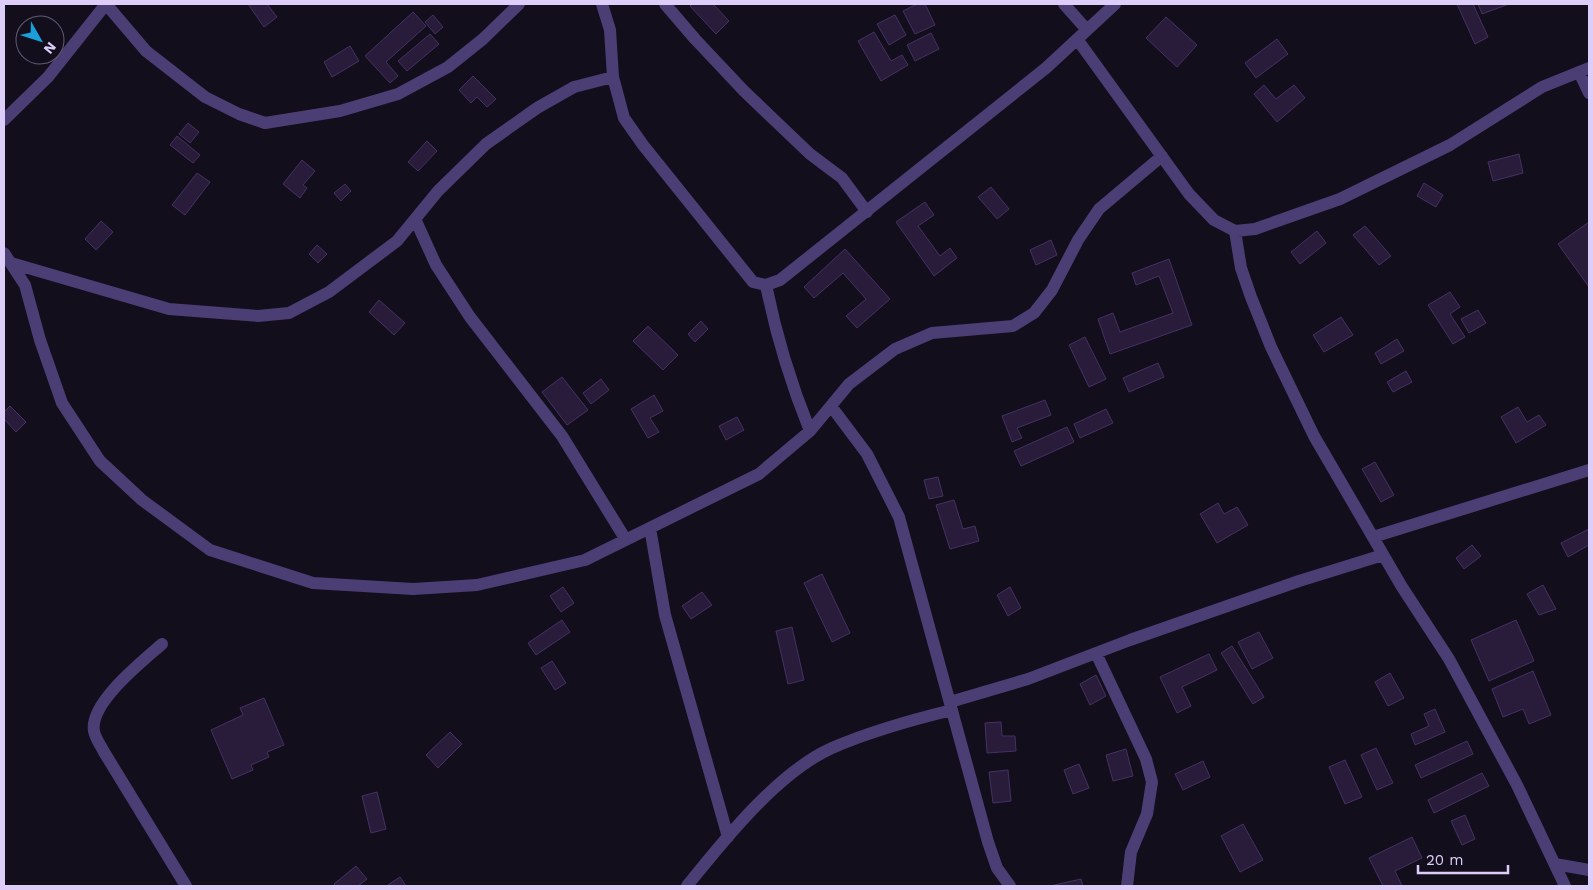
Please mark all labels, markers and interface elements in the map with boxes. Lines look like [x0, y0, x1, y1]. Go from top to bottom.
north arrow [15, 15, 65, 65]
text: N [41, 39, 60, 57]
scale bar [1418, 842, 1508, 874]
text: 20 m [1426, 851, 1464, 869]

